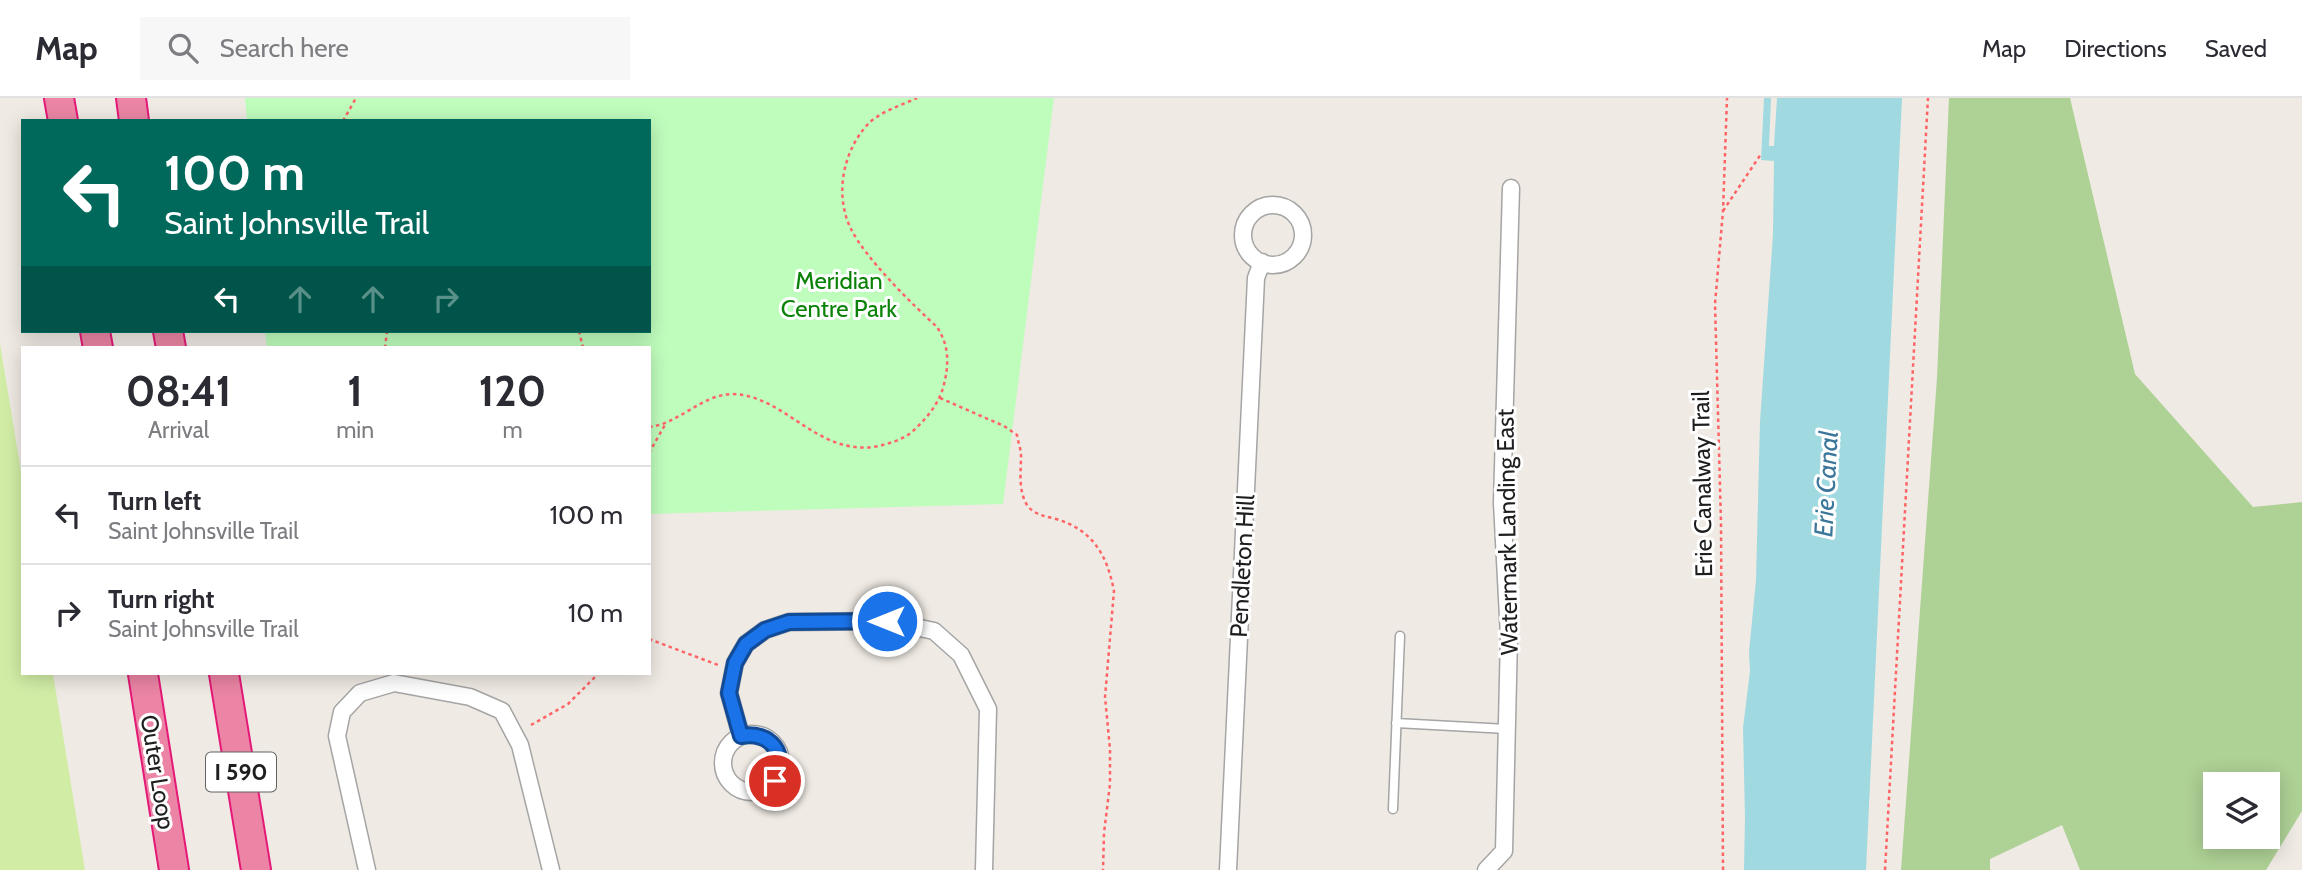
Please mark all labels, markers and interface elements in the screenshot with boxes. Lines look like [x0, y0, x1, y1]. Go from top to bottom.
search box [140, 17, 630, 80]
text: Map [35, 28, 98, 68]
icon: search [164, 29, 202, 67]
text: Search here [220, 32, 349, 64]
text: Map [1982, 34, 2026, 63]
text: Directions [2064, 34, 2167, 63]
text: Saved [2205, 34, 2267, 63]
text: 100 m [164, 143, 305, 202]
icon: left [49, 147, 140, 238]
text: Saint Johnsville Trail [164, 203, 429, 242]
park label: Meridian Centre Park [781, 266, 897, 323]
icon: left [208, 280, 246, 318]
icon: ahead [281, 280, 319, 318]
icon: ahead [354, 280, 392, 318]
icon: right [427, 280, 465, 318]
text: 08:41 [126, 365, 231, 417]
text: 1 [347, 365, 363, 417]
text: 120 [479, 365, 546, 417]
street label: Erie Canalway Trail [1686, 390, 1718, 577]
street label: Watermark Landing East [1490, 409, 1524, 655]
text: Arrival [148, 416, 209, 444]
text: min [336, 416, 374, 444]
text: m [502, 416, 523, 444]
water label: Erie Canal [1807, 430, 1845, 538]
text: Turn left [108, 485, 201, 517]
street label: Pendleton Hill [1224, 493, 1260, 638]
icon: left [49, 496, 87, 534]
text: 100 m [550, 499, 623, 531]
text: Saint Johnsville Trail [108, 517, 299, 545]
text: Turn right [108, 583, 214, 615]
position arrow [850, 584, 924, 658]
icon: right [49, 594, 87, 632]
text: 10 m [568, 597, 623, 629]
text: Saint Johnsville Trail [108, 615, 299, 643]
street label: Outer Loop [135, 713, 181, 831]
pin [745, 751, 805, 811]
road number: I 590 [206, 752, 276, 792]
icon: arrive [756, 762, 794, 800]
map controls [2203, 772, 2280, 849]
button: layers [2203, 772, 2280, 849]

